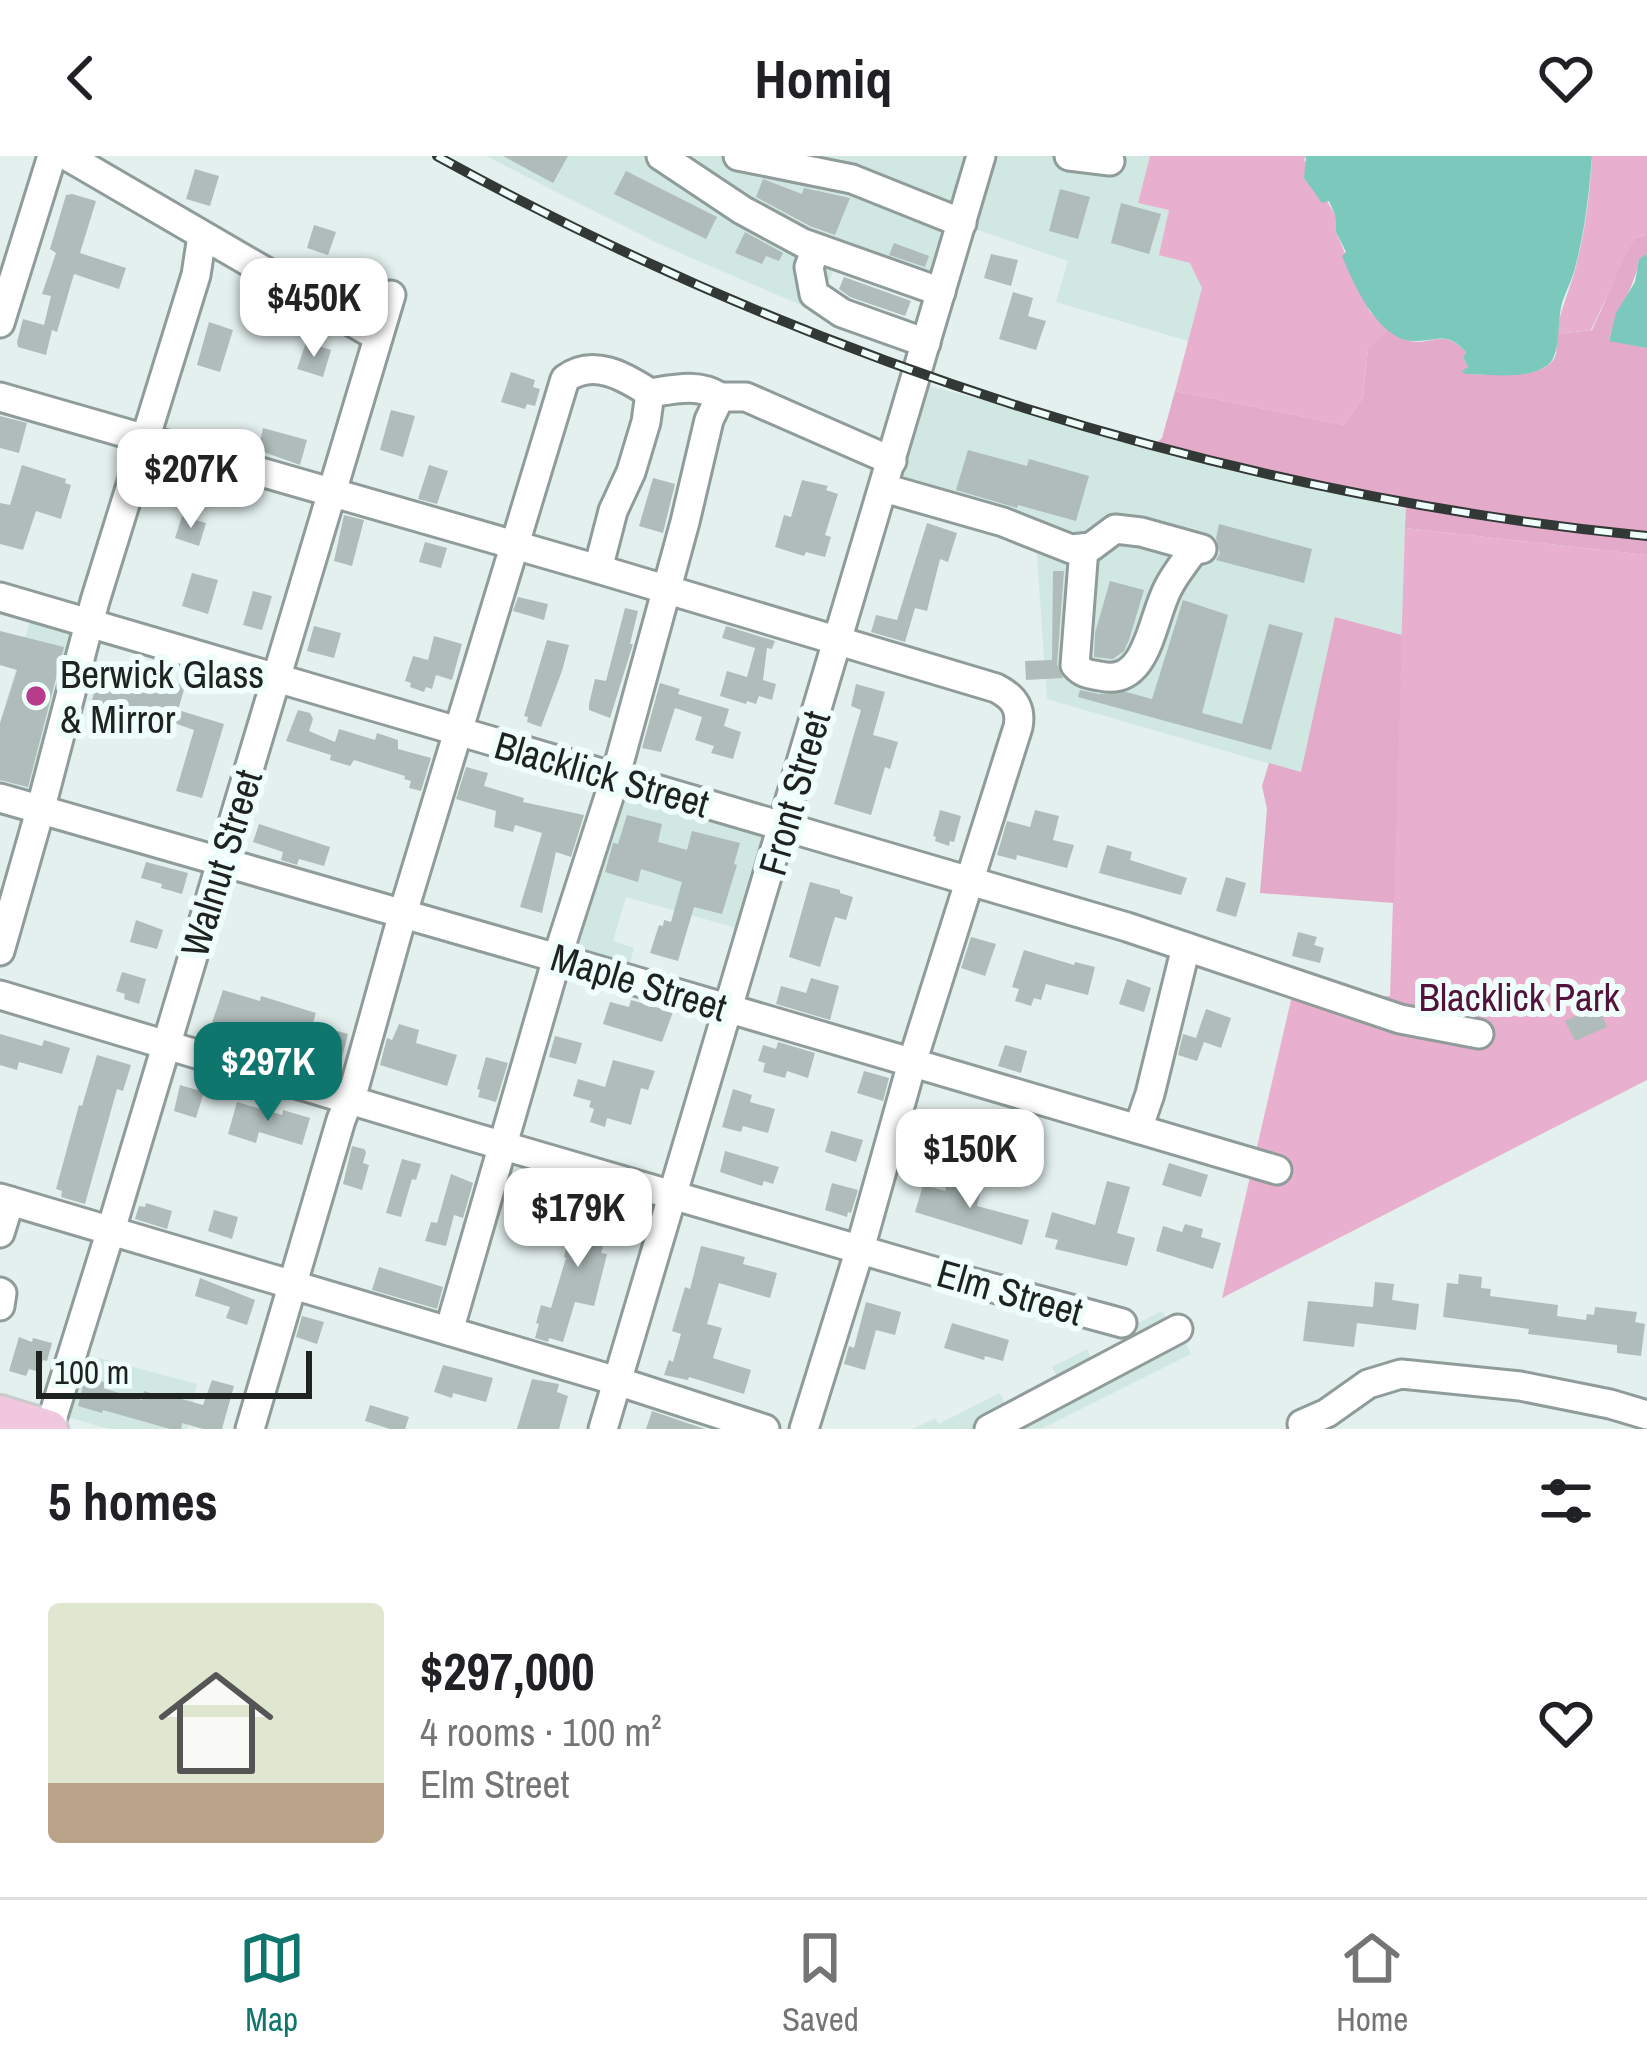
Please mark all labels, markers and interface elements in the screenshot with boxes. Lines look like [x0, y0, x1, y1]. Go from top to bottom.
text: Homiq [755, 42, 892, 115]
icon: back [48, 45, 114, 111]
icon: heart [1533, 45, 1599, 111]
pin: $450K [230, 258, 398, 360]
text: $450K [267, 271, 361, 323]
pin: $207K [107, 429, 275, 531]
text: $207K [144, 442, 238, 494]
place label: Berwick Glass & Mirror [60, 648, 264, 745]
marker: Berwick Glass & Mirror [23, 683, 49, 709]
street label: Front Street [746, 705, 842, 881]
street label: Blacklick Street [489, 719, 715, 829]
street label: Walnut Street [168, 763, 274, 963]
street label: Maple Street [545, 931, 733, 1033]
park label: Blacklick Park [1419, 971, 1620, 1023]
pin: $297K [184, 1022, 352, 1124]
text: $297K [221, 1035, 315, 1087]
pin: $150K [886, 1109, 1054, 1211]
text: $150K [923, 1122, 1017, 1174]
pin: $179K [494, 1168, 662, 1270]
text: $179K [531, 1181, 625, 1233]
street label: Elm Street [931, 1246, 1089, 1338]
scale bar [36, 1345, 312, 1398]
text: 100 m [54, 1350, 129, 1394]
text: 5 homes [48, 1467, 218, 1536]
icon: filters [1533, 1468, 1599, 1534]
text: $297,000 [420, 1637, 594, 1706]
icon: home [144, 1651, 288, 1795]
icon: heart [1533, 1690, 1599, 1756]
text: 4 rooms · 100 m² [420, 1706, 662, 1758]
text: Elm Street [420, 1758, 569, 1810]
tab: Map [239, 1925, 305, 2041]
tab: Saved [782, 1925, 859, 2041]
tab: Home [1336, 1925, 1408, 2041]

